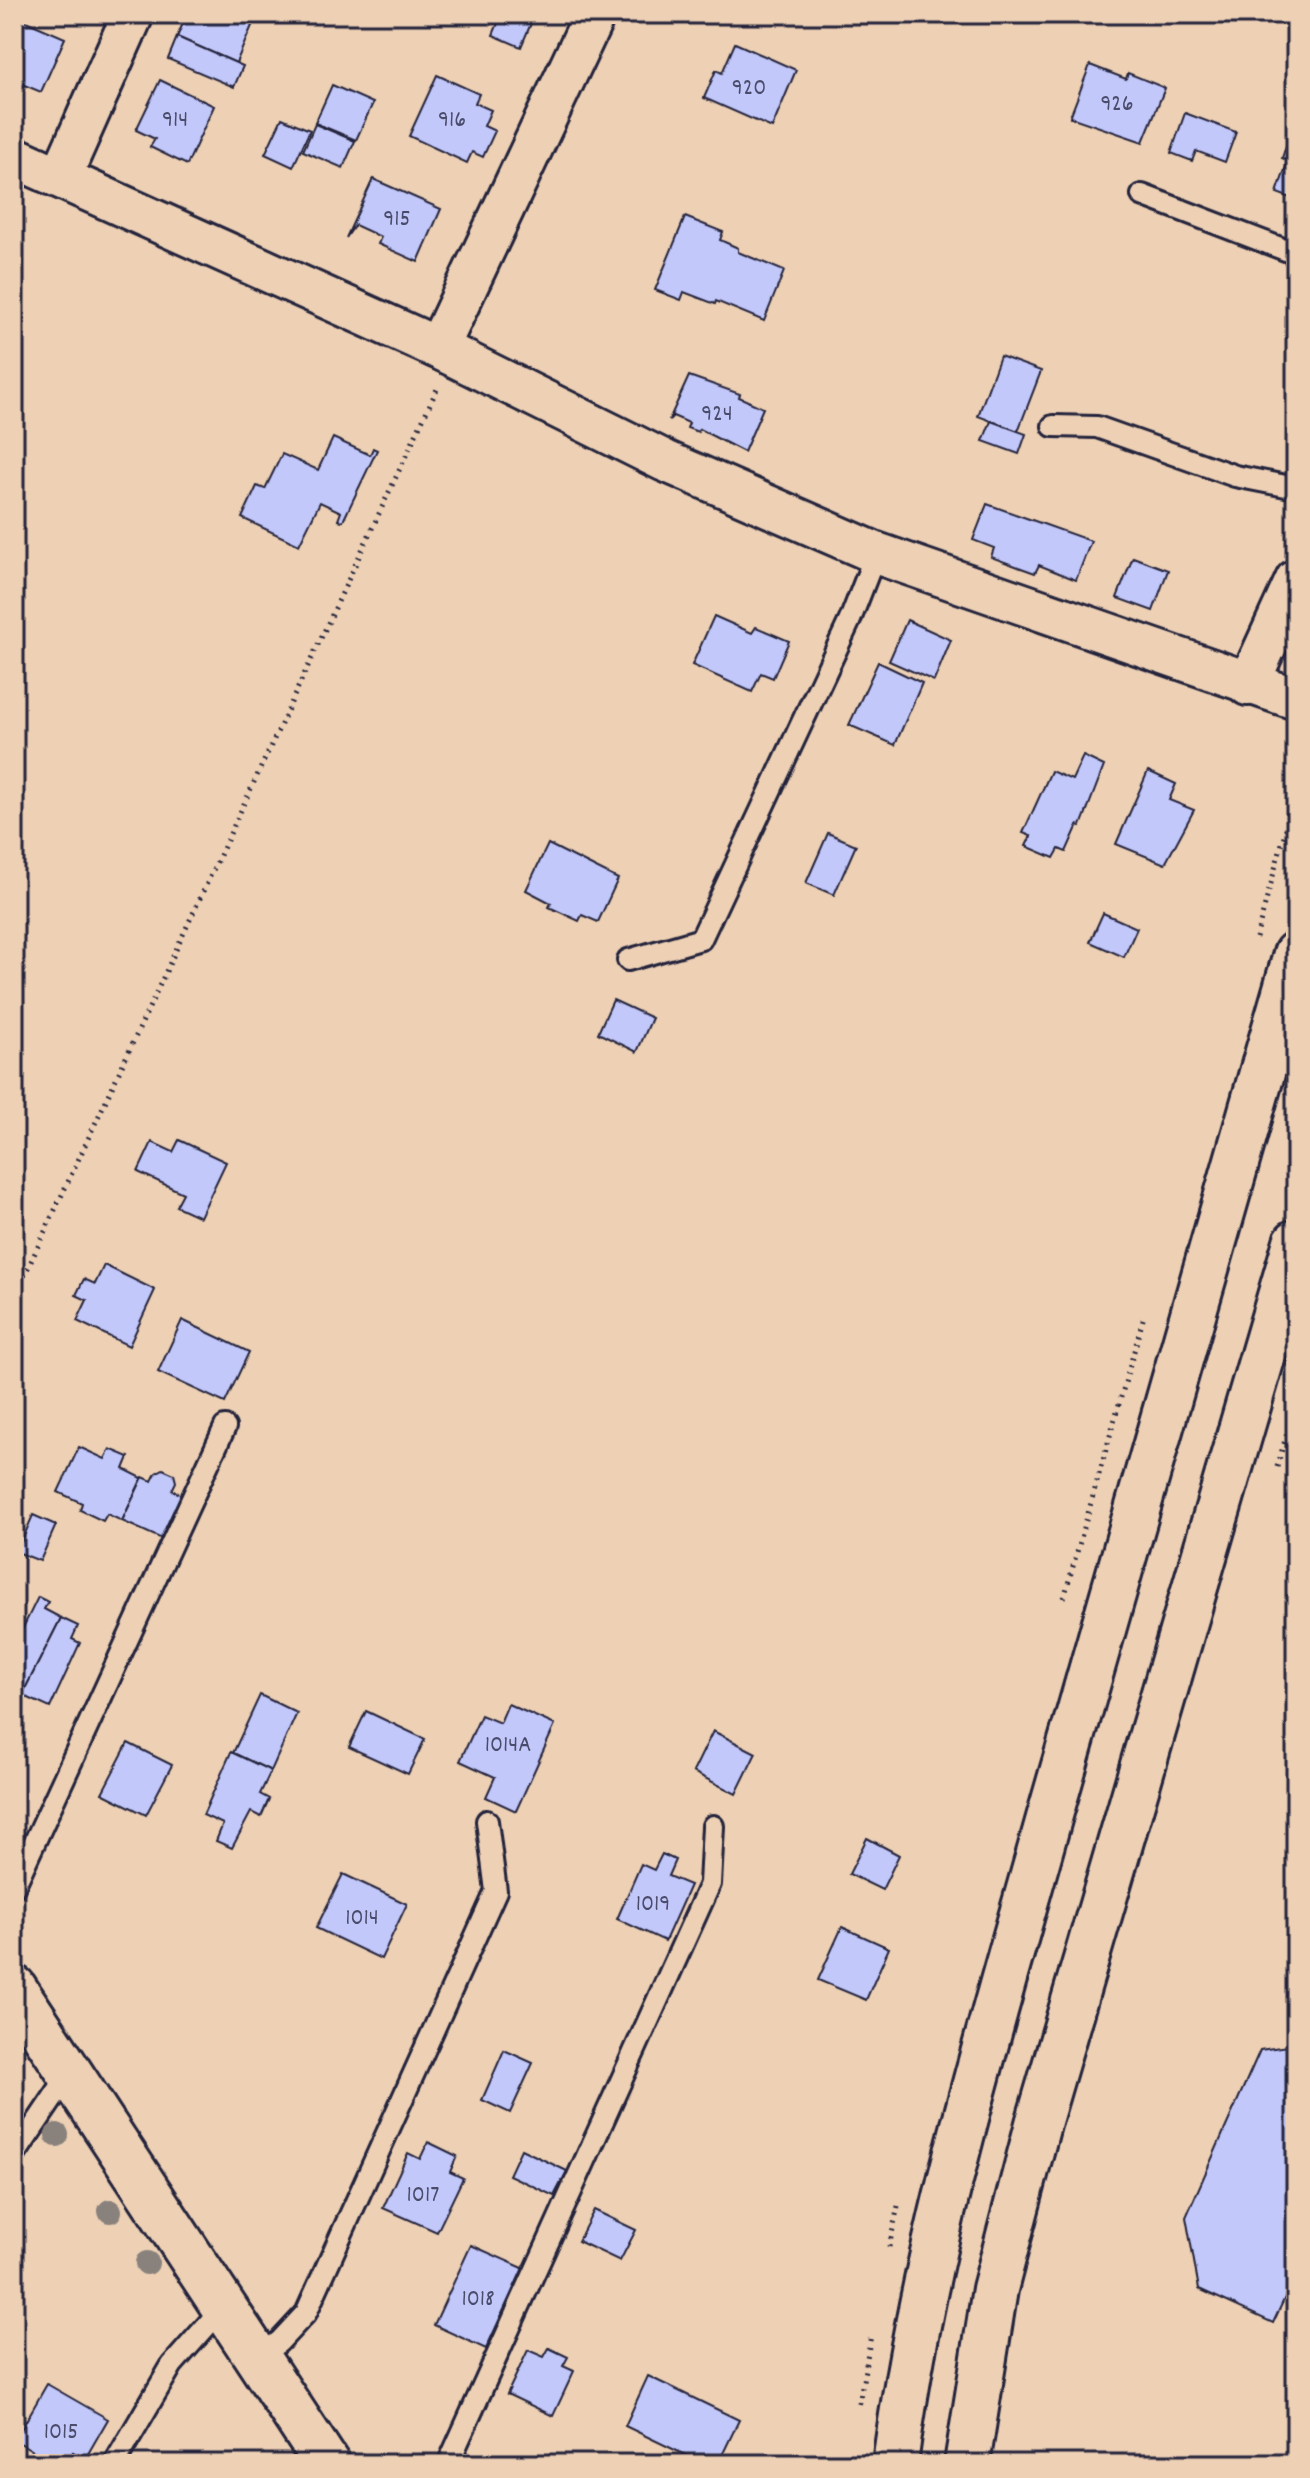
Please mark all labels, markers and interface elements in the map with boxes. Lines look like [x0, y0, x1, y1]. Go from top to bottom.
house number: 920 [732, 72, 766, 106]
house number: 926 [1100, 88, 1134, 122]
house number: 914 [162, 104, 188, 138]
house number: 916 [438, 104, 466, 138]
house number: 915 [383, 203, 411, 237]
house number: 924 [701, 398, 733, 432]
house number: 1014A [485, 1729, 531, 1763]
house number: 1019 [636, 1888, 670, 1922]
house number: 1014 [345, 1902, 379, 1936]
house number: 1017 [407, 2179, 439, 2213]
house number: 1018 [461, 2283, 495, 2317]
house number: 1015 [44, 2416, 78, 2450]

